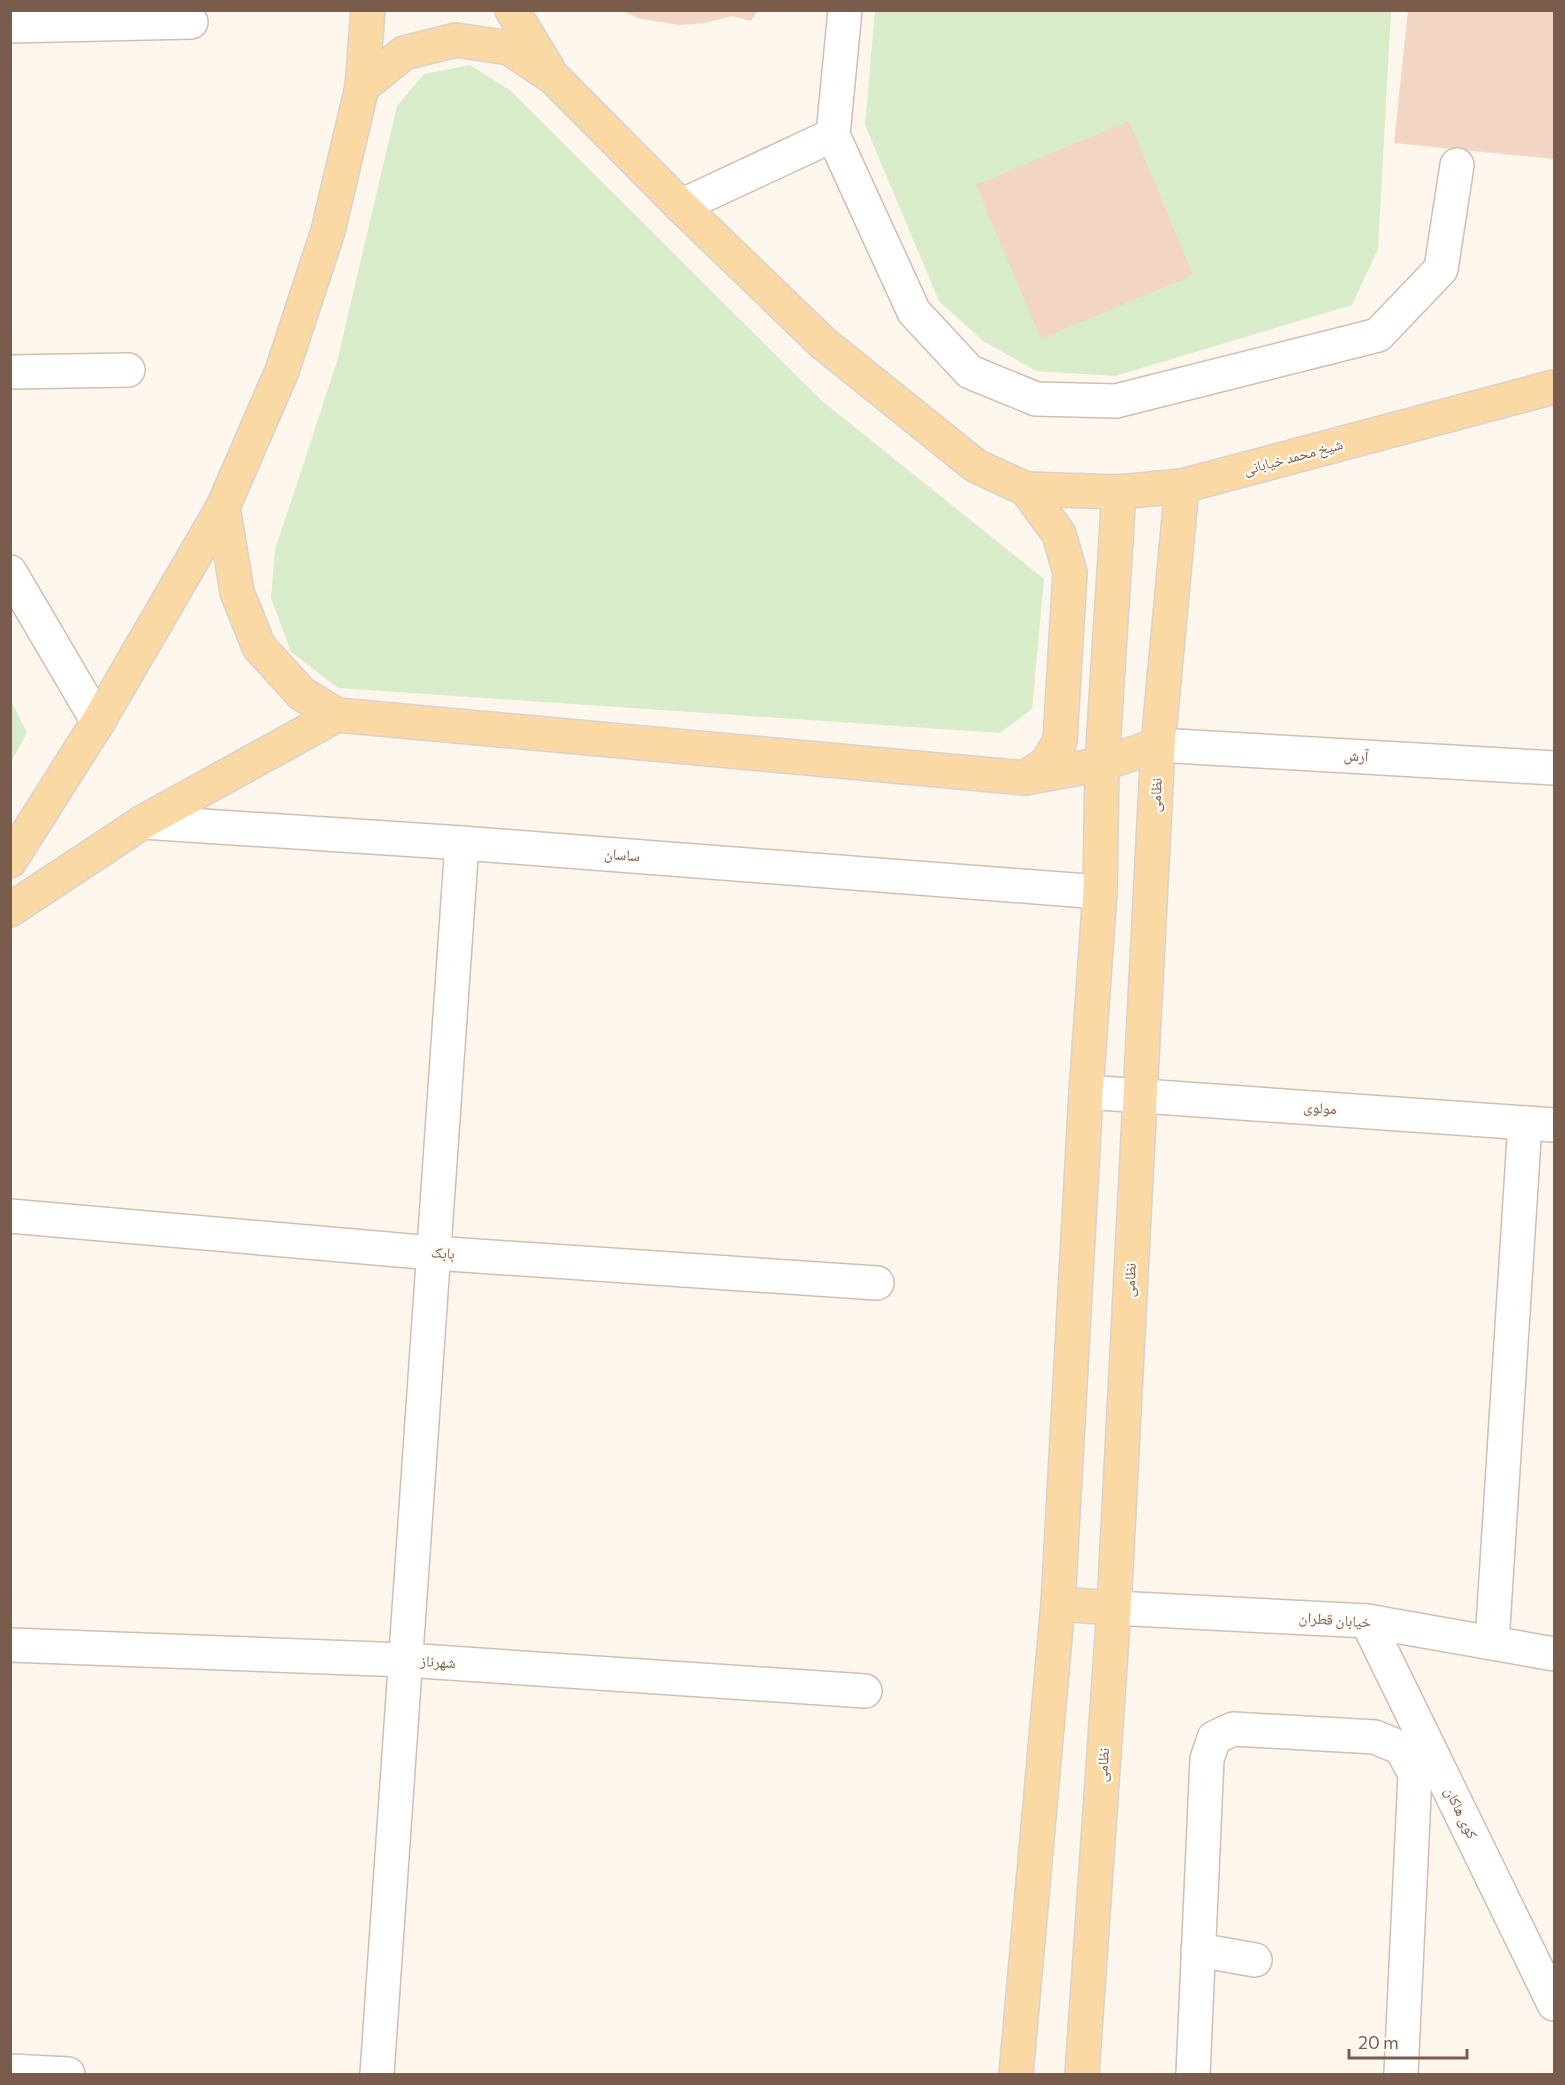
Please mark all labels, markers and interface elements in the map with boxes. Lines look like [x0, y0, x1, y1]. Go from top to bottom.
street label: شیخ محمد خیابانی [1241, 434, 1345, 480]
street label: آرش [1343, 745, 1370, 767]
street label: نظامی [1145, 777, 1167, 813]
street label: ساسان [603, 844, 641, 866]
street label: مولوی [1303, 1097, 1337, 1119]
street label: بابک [431, 1242, 456, 1262]
street label: نظامی [1119, 1262, 1141, 1298]
street label: خیابان قطران [1298, 1607, 1372, 1633]
street label: شهرناز [419, 1651, 456, 1672]
street label: نظامی [1092, 1747, 1114, 1783]
street label: کوی هاکان [1440, 1784, 1482, 1842]
scale bar [1349, 2022, 1468, 2060]
text: 20 m [1358, 2031, 1399, 2053]

